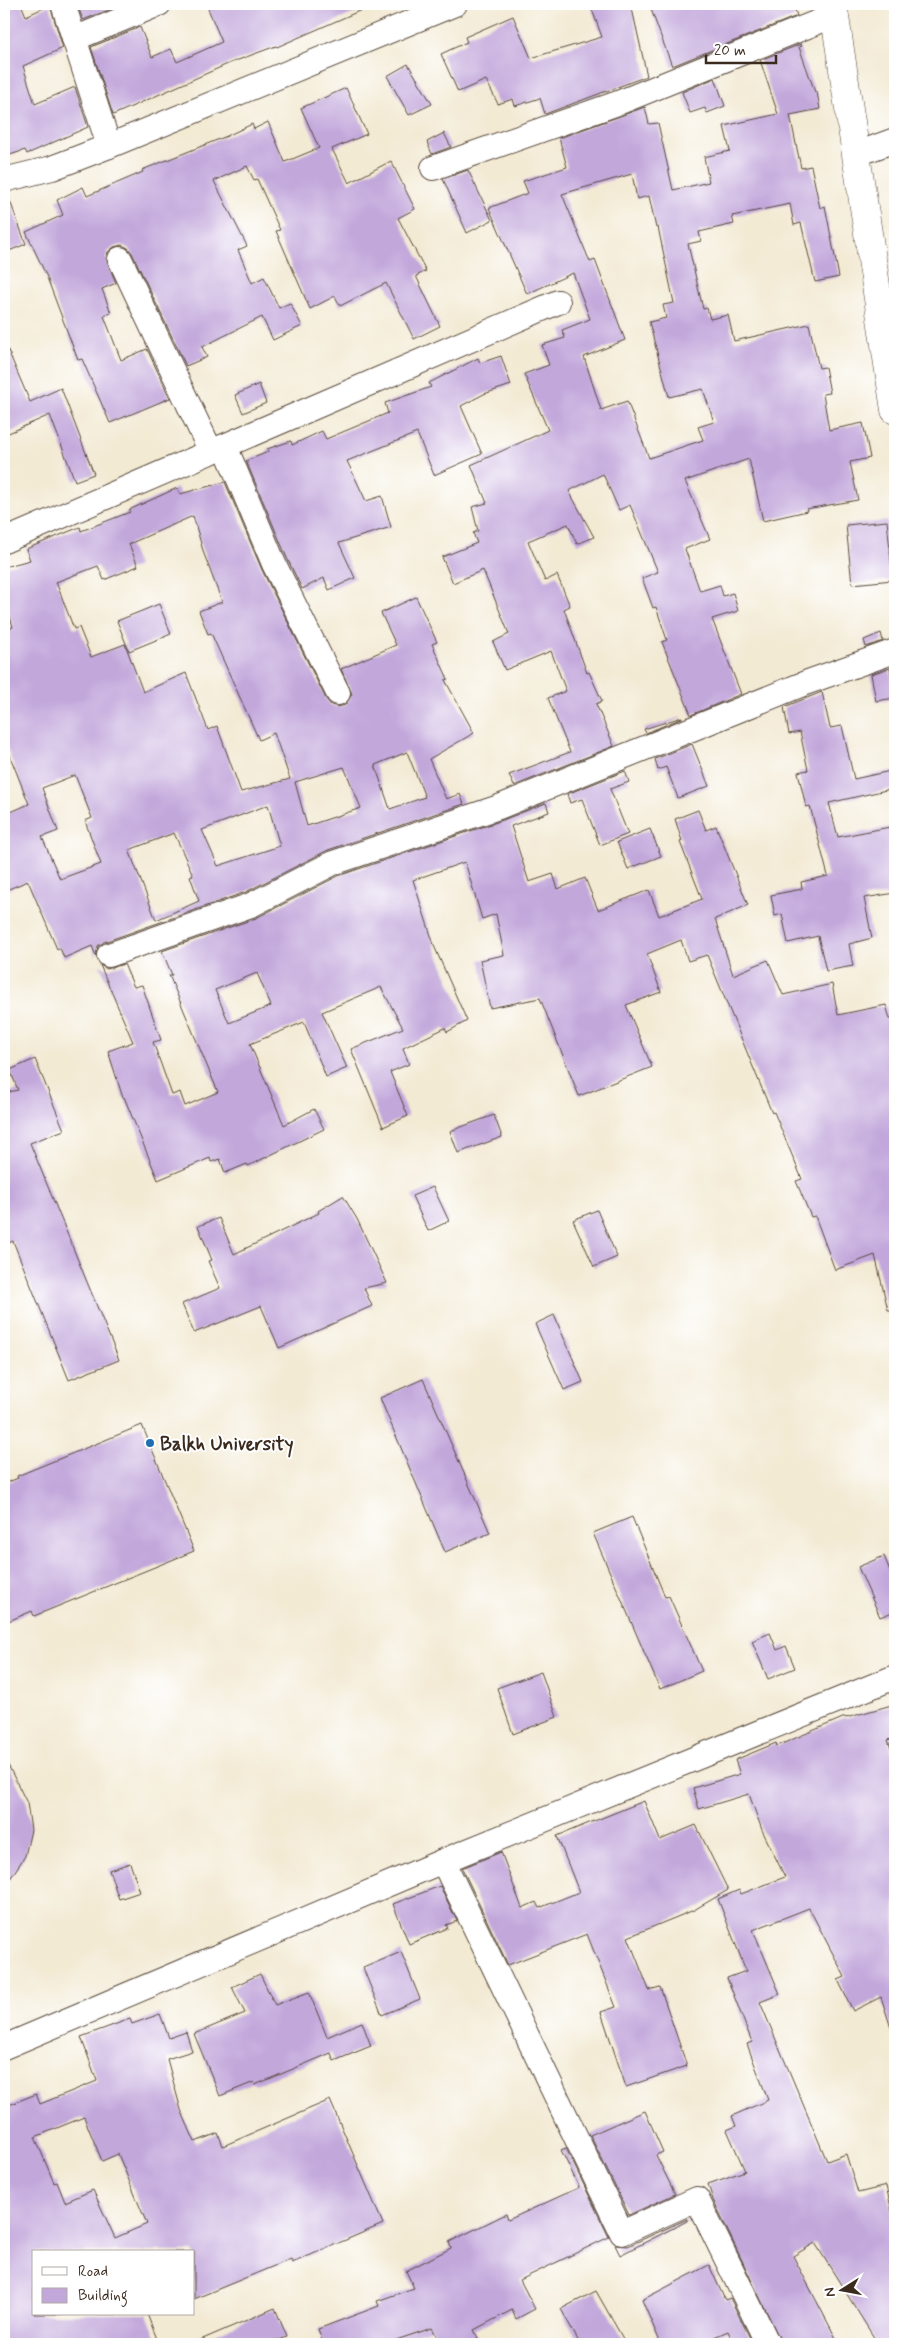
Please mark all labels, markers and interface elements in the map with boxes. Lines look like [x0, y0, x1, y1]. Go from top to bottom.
scale bar [706, 32, 776, 64]
text: 20 m [714, 41, 746, 61]
place label: Balkh University [160, 1432, 294, 1458]
marker: Balkh University [144, 1437, 156, 1449]
legend [32, 2250, 195, 2316]
text: Road [78, 2262, 108, 2282]
north arrow [816, 2266, 866, 2316]
text: Building [78, 2286, 128, 2307]
text: N [820, 2286, 840, 2299]

